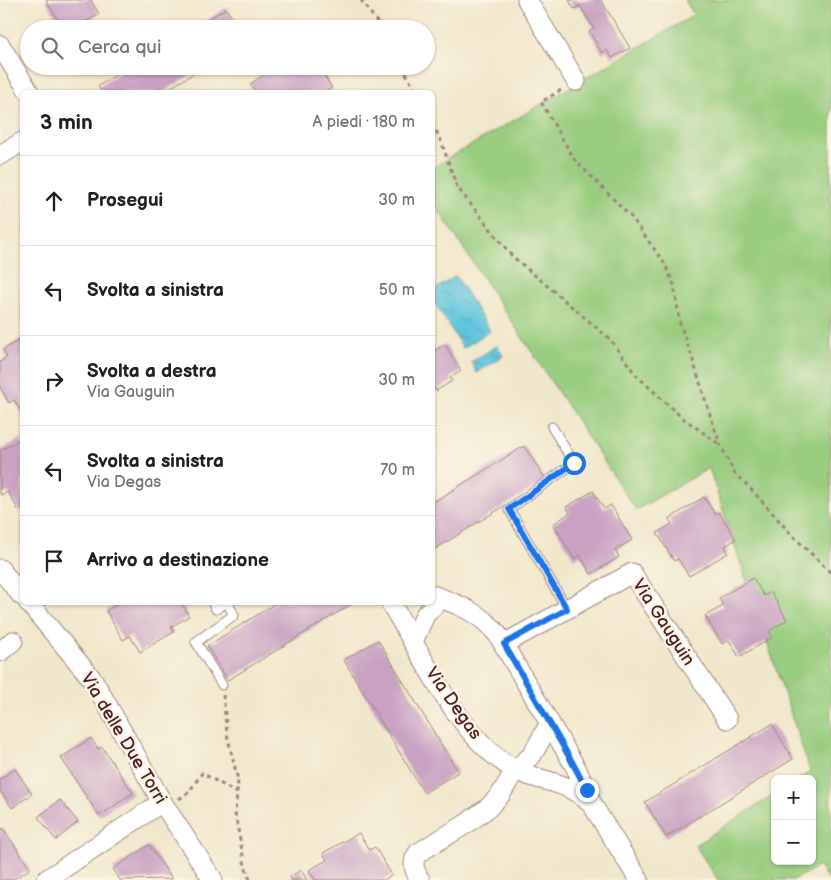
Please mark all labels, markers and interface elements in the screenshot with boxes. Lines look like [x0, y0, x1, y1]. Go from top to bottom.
search box [20, 20, 435, 75]
icon: search [38, 34, 66, 62]
text: Cerca qui [78, 36, 161, 59]
text: 3 min [40, 110, 93, 135]
text: A piedi · 180 m [313, 113, 415, 132]
icon: ahead [40, 187, 68, 215]
text: Prosegui [87, 189, 163, 212]
text: 30 m [378, 191, 415, 210]
icon: left [40, 277, 68, 305]
text: Svolta a sinistra [87, 279, 224, 302]
text: 50 m [379, 281, 415, 300]
text: Svolta a destra [87, 360, 217, 383]
icon: right [40, 367, 68, 395]
text: 30 m [378, 371, 415, 390]
text: Via Gauguin [87, 383, 175, 402]
text: Svolta a sinistra [87, 450, 224, 473]
route start [563, 452, 586, 475]
icon: left [40, 457, 68, 485]
text: 70 m [380, 461, 415, 480]
text: Via Degas [87, 473, 161, 492]
icon: arrive [40, 547, 68, 575]
text: Arrivo a destinazione [87, 549, 269, 572]
street label: Via Gauguin [628, 575, 699, 669]
street label: Via Degas [421, 663, 486, 744]
street label: Via delle Due Torri [76, 669, 171, 808]
map controls [771, 775, 816, 865]
button: + [771, 775, 816, 820]
route end [576, 779, 599, 802]
button: − [771, 820, 816, 865]

